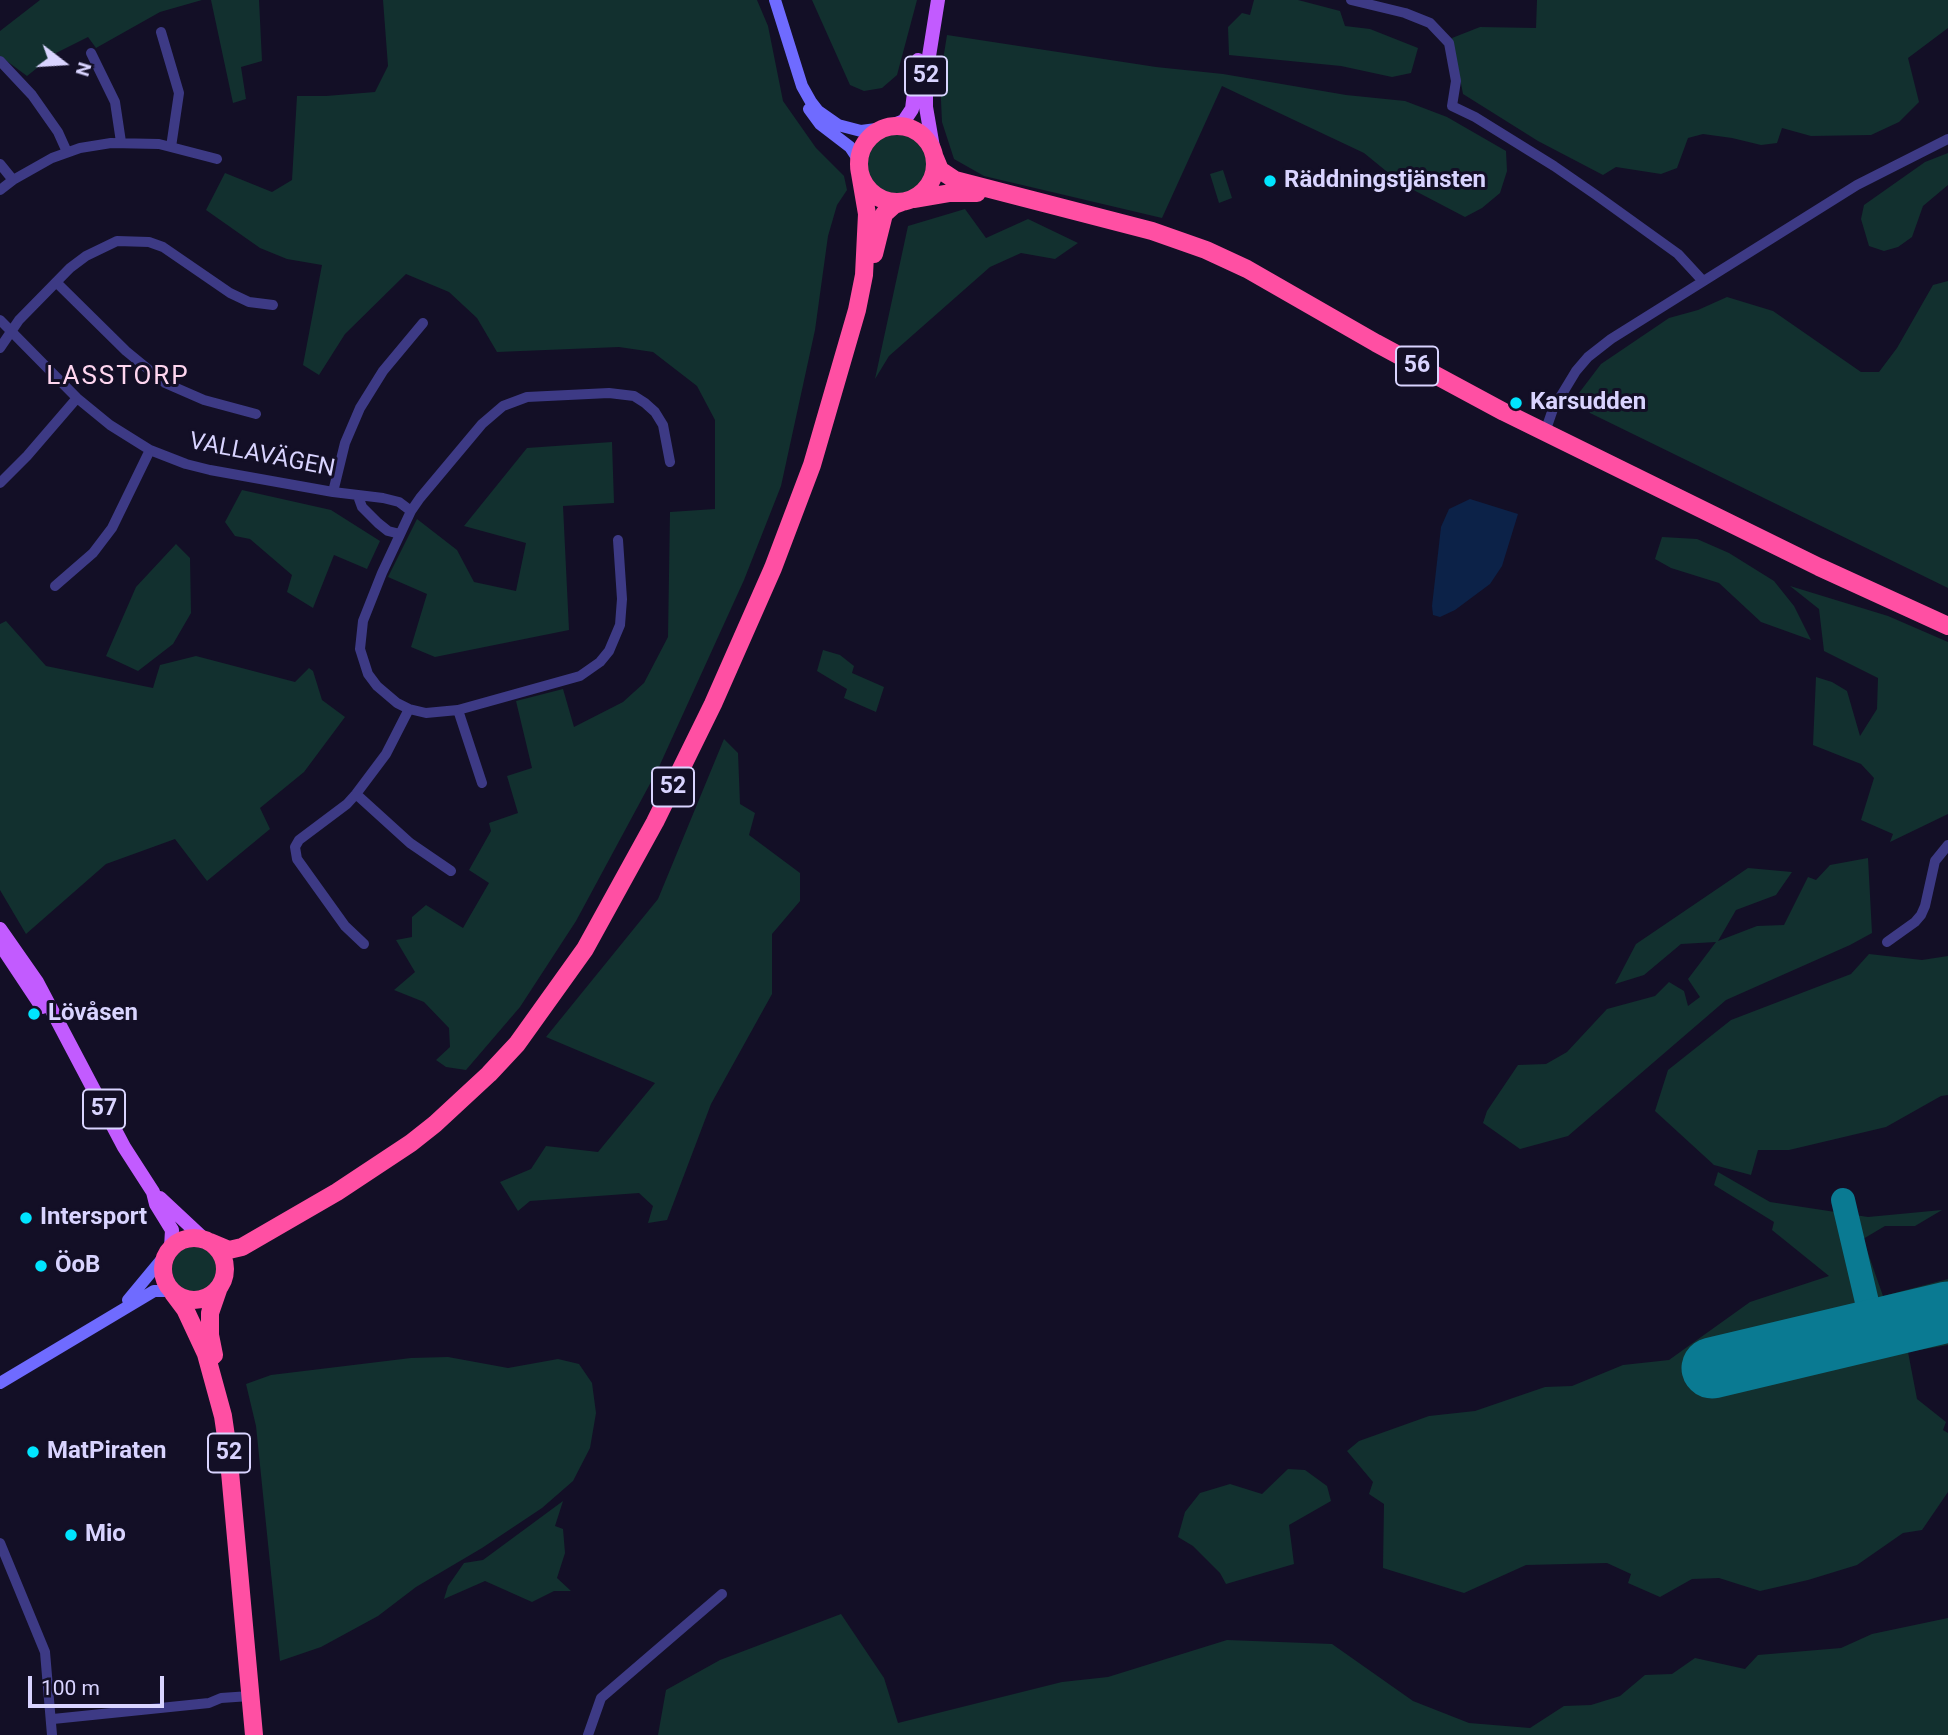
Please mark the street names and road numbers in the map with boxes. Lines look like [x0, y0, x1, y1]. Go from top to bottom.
road number: 52 [905, 57, 947, 96]
road number: 56 [1396, 346, 1438, 386]
street label: VALLAVÄGEN [187, 428, 337, 484]
road number: 52 [652, 768, 694, 806]
road number: 57 [83, 1090, 125, 1128]
road number: 52 [208, 1434, 250, 1472]

